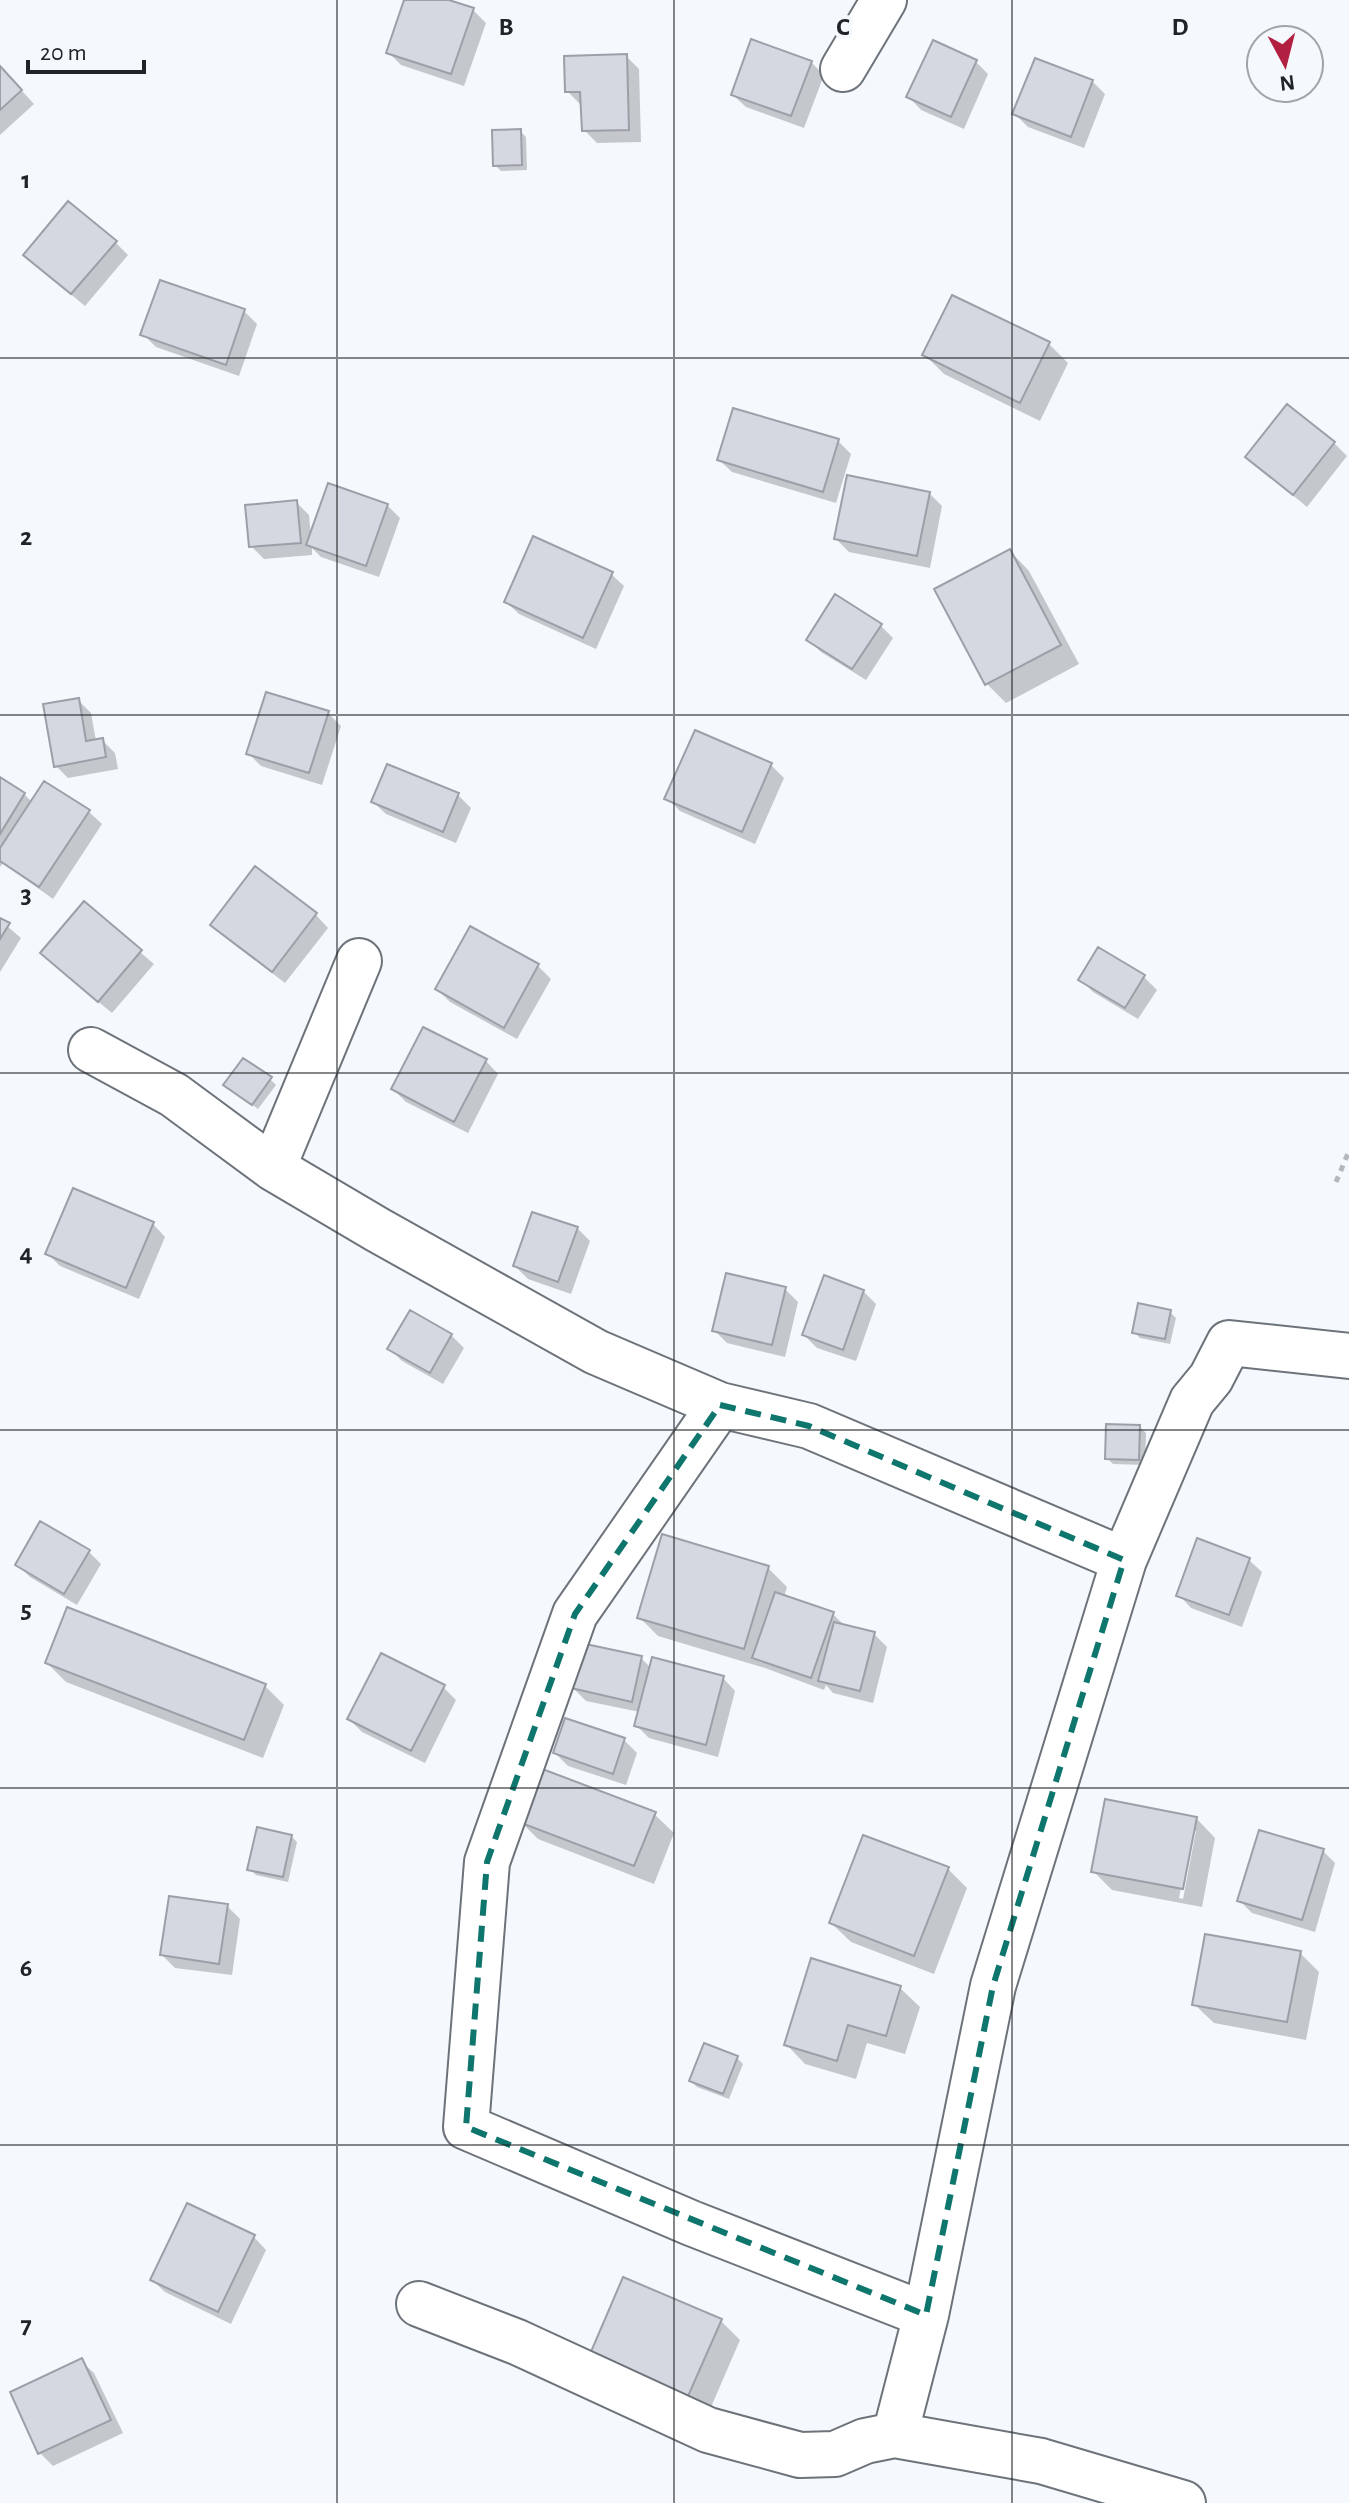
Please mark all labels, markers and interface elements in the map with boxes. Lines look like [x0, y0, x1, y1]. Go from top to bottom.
text: B [498, 14, 514, 40]
text: C [836, 14, 850, 40]
text: D [1171, 14, 1189, 40]
scale bar [28, 24, 144, 74]
north arrow [1245, 24, 1325, 104]
text: 20 m [40, 41, 87, 65]
text: N [1278, 71, 1296, 95]
text: 1 [21, 167, 31, 193]
text: 2 [20, 524, 32, 550]
text: 3 [20, 882, 32, 908]
text: 4 [19, 1240, 33, 1266]
text: 5 [20, 1597, 32, 1623]
text: 6 [20, 1955, 32, 1981]
text: 7 [20, 2312, 32, 2338]

